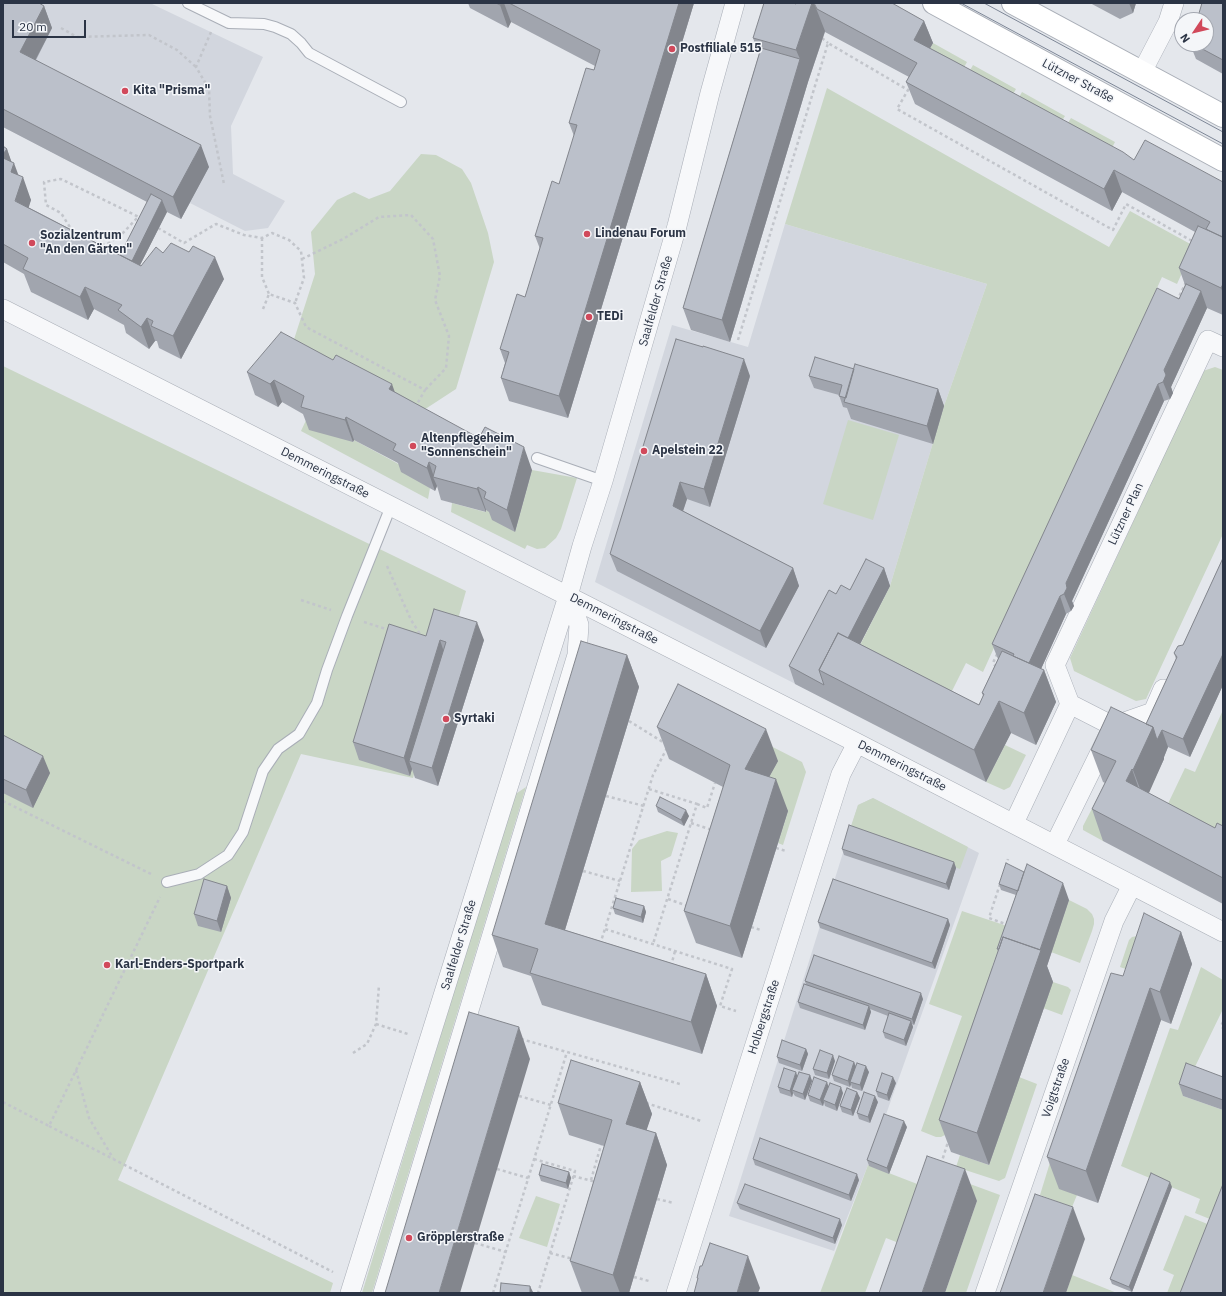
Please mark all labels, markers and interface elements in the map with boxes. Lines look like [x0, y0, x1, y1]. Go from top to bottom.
scale bar [14, 12, 88, 38]
north arrow [1174, 12, 1214, 52]
text: 20 m [19, 19, 47, 34]
text: N [1177, 31, 1193, 46]
place label: Postfiliale 515 [680, 42, 761, 56]
marker: Postfiliale 515 [667, 44, 677, 54]
street label: Lützner Straße [1040, 56, 1116, 106]
place label: Kita "Prisma" [133, 84, 210, 98]
marker: Kita "Prisma" [120, 86, 130, 96]
place label: Lindenau Forum [595, 227, 686, 241]
place label: Sozialzentrum "An den Gärten" [40, 229, 132, 257]
marker: Lindenau Forum [582, 229, 592, 239]
marker: Sozialzentrum "An den Gärten" [27, 238, 37, 248]
street label: Saalfelder Straße [636, 254, 676, 348]
place label: TEDi [597, 310, 623, 324]
marker: TEDi [584, 312, 594, 322]
place label: Altenpflegeheim "Sonnenschein" [421, 432, 515, 460]
marker: Altenpflegeheim "Sonnenschein" [408, 441, 418, 451]
street label: Demmeringstraße [278, 444, 372, 502]
place label: Apelstein 22 [652, 444, 723, 458]
marker: Apelstein 22 [639, 446, 649, 456]
street label: Lützner Plan [1105, 481, 1147, 547]
street label: Demmeringstraße [567, 590, 661, 648]
place label: Syrtaki [454, 712, 495, 726]
marker: Syrtaki [441, 714, 451, 724]
street label: Demmeringstraße [855, 737, 949, 795]
street label: Saalfelder Straße [438, 898, 480, 992]
place label: Karl-Enders-Sportpark [115, 958, 244, 972]
marker: Karl-Enders-Sportpark [102, 960, 112, 970]
street label: Holbergstraße [745, 978, 783, 1056]
street label: Voigtstraße [1039, 1056, 1073, 1120]
place label: Gröpplerstraße [417, 1231, 504, 1245]
marker: Gröpplerstraße [404, 1233, 414, 1243]

